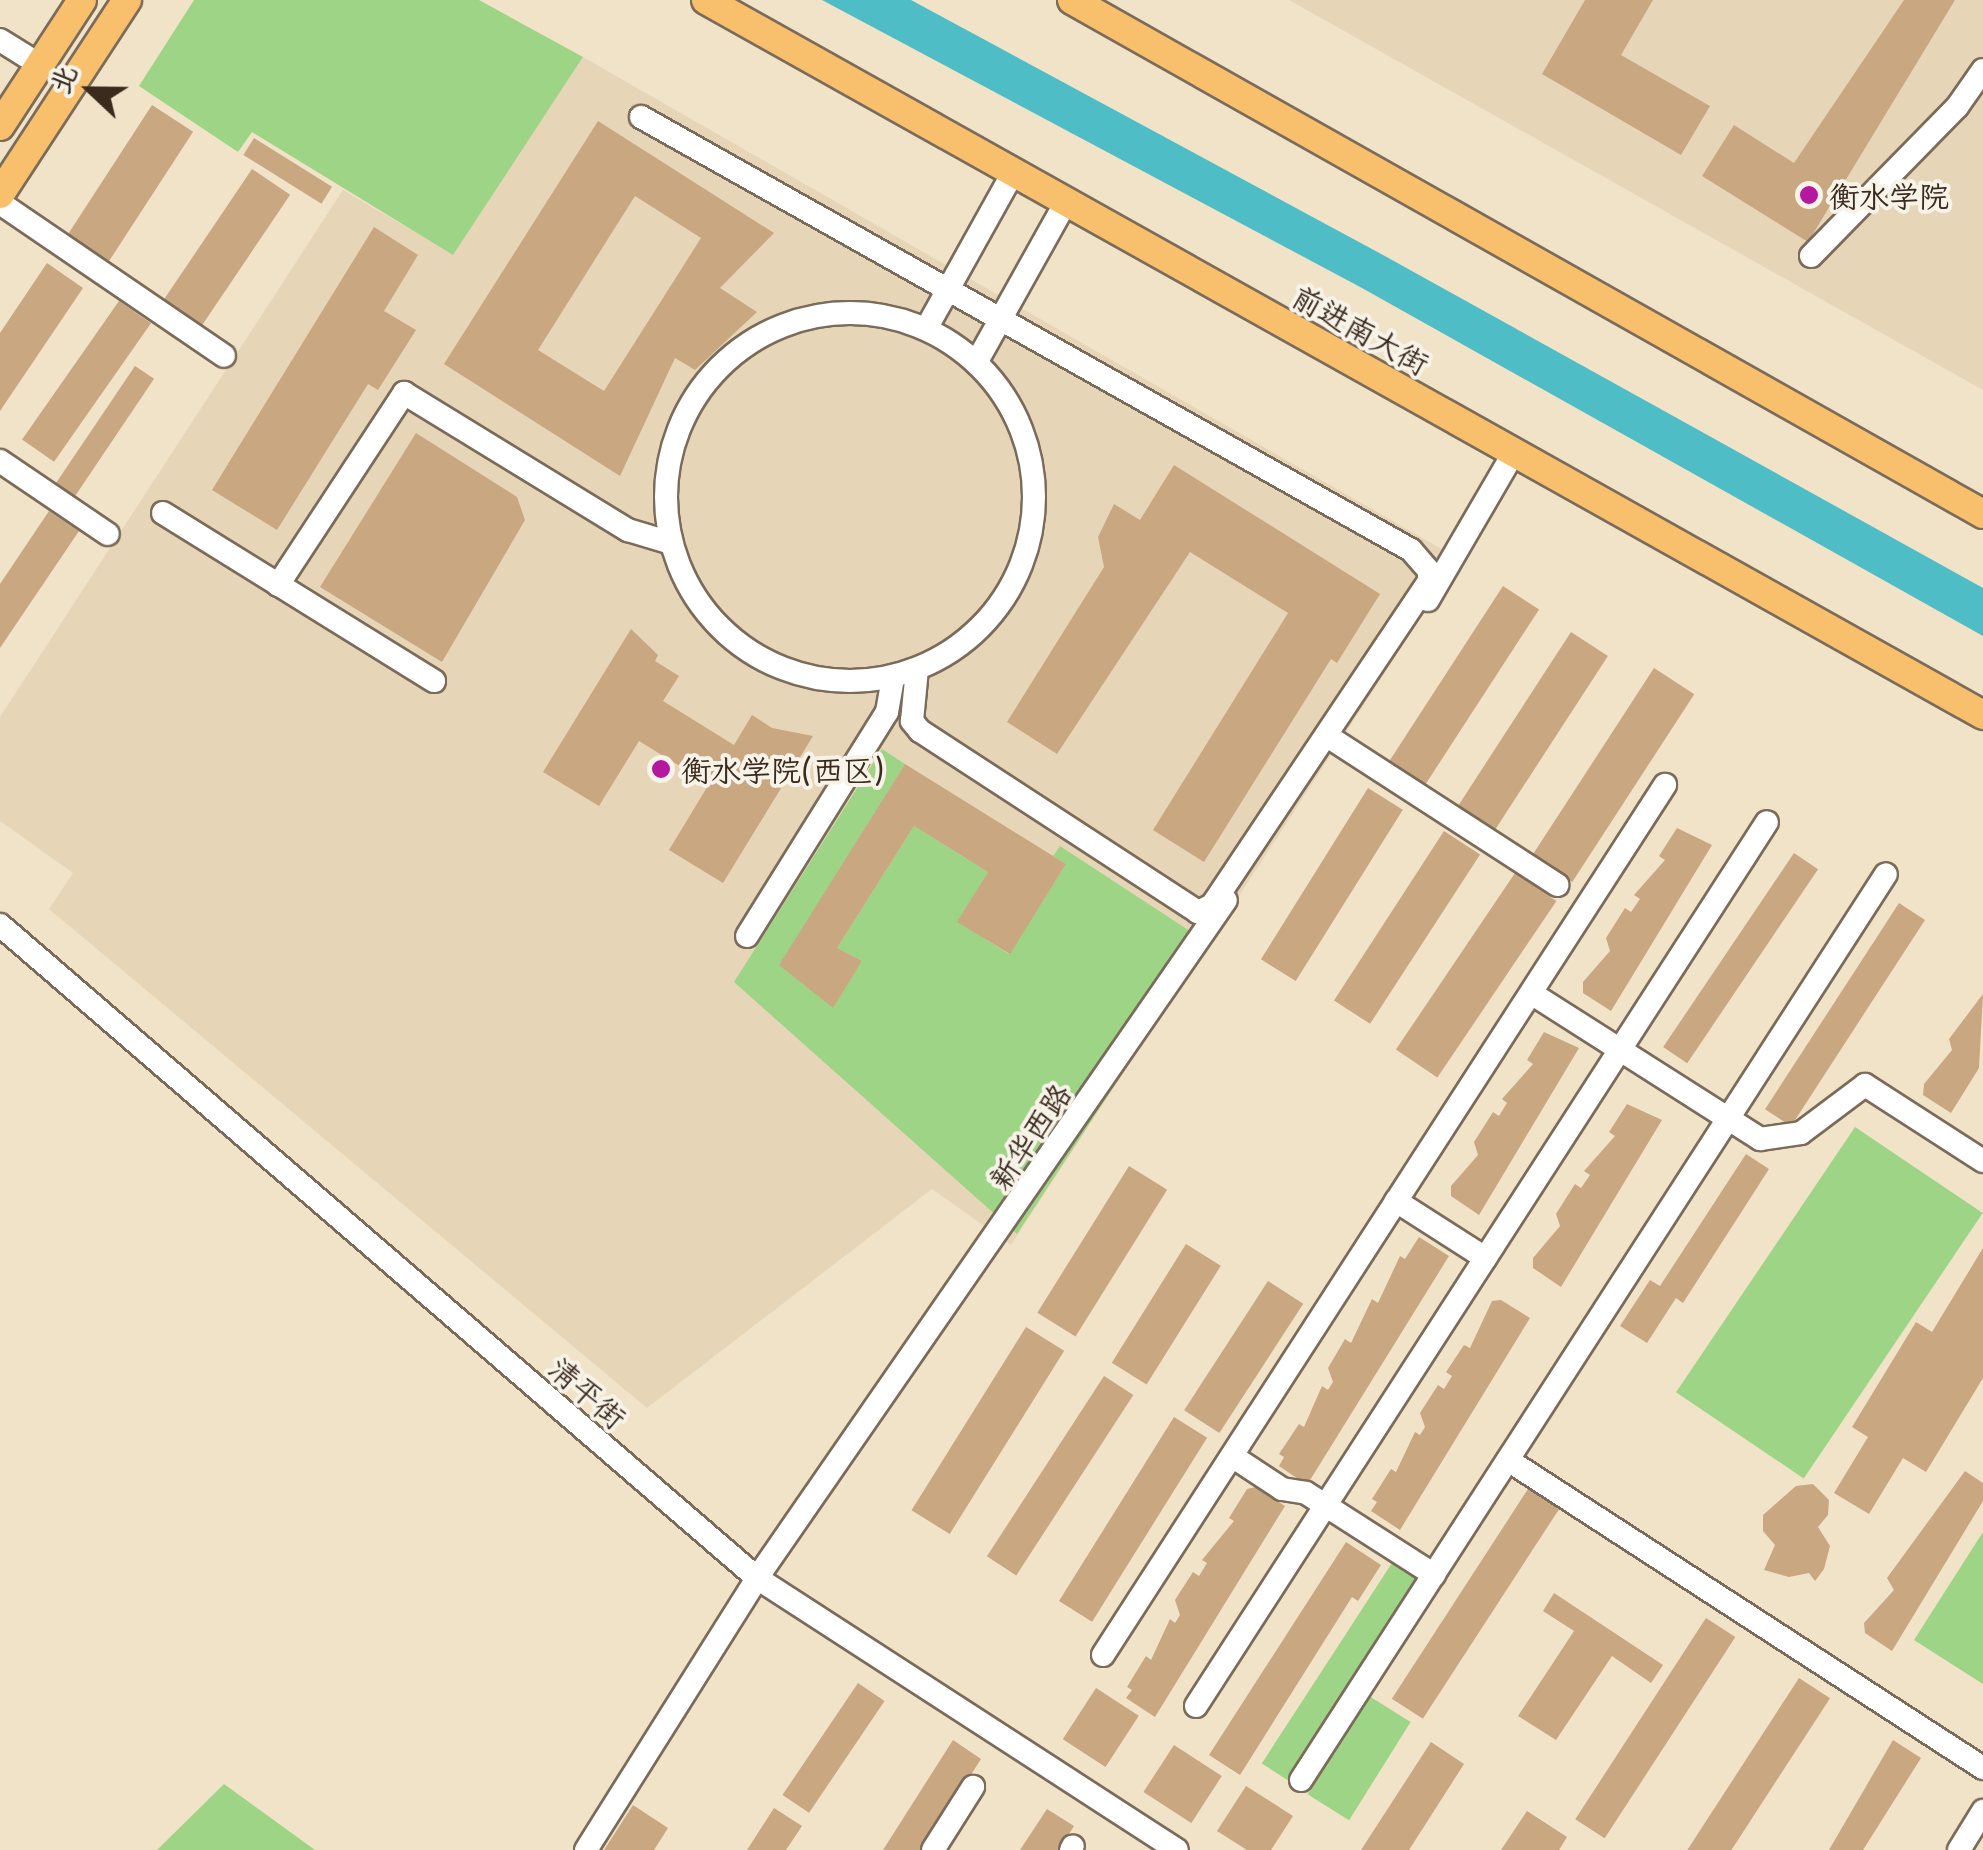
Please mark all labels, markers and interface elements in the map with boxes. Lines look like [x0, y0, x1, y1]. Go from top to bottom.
north arrow [40, 40, 140, 140]
text: 北 [37, 58, 87, 100]
place label: 衡水学院 [1829, 177, 1949, 213]
marker: 衡水学院 [1798, 184, 1820, 206]
street label: 前进南大街 [1287, 277, 1435, 381]
place label: 衡水学院(西区) [681, 751, 885, 787]
marker: 衡水学院(西区) [650, 758, 672, 780]
street label: 新华西路 [981, 1076, 1077, 1196]
street label: 清平街 [542, 1349, 634, 1435]

